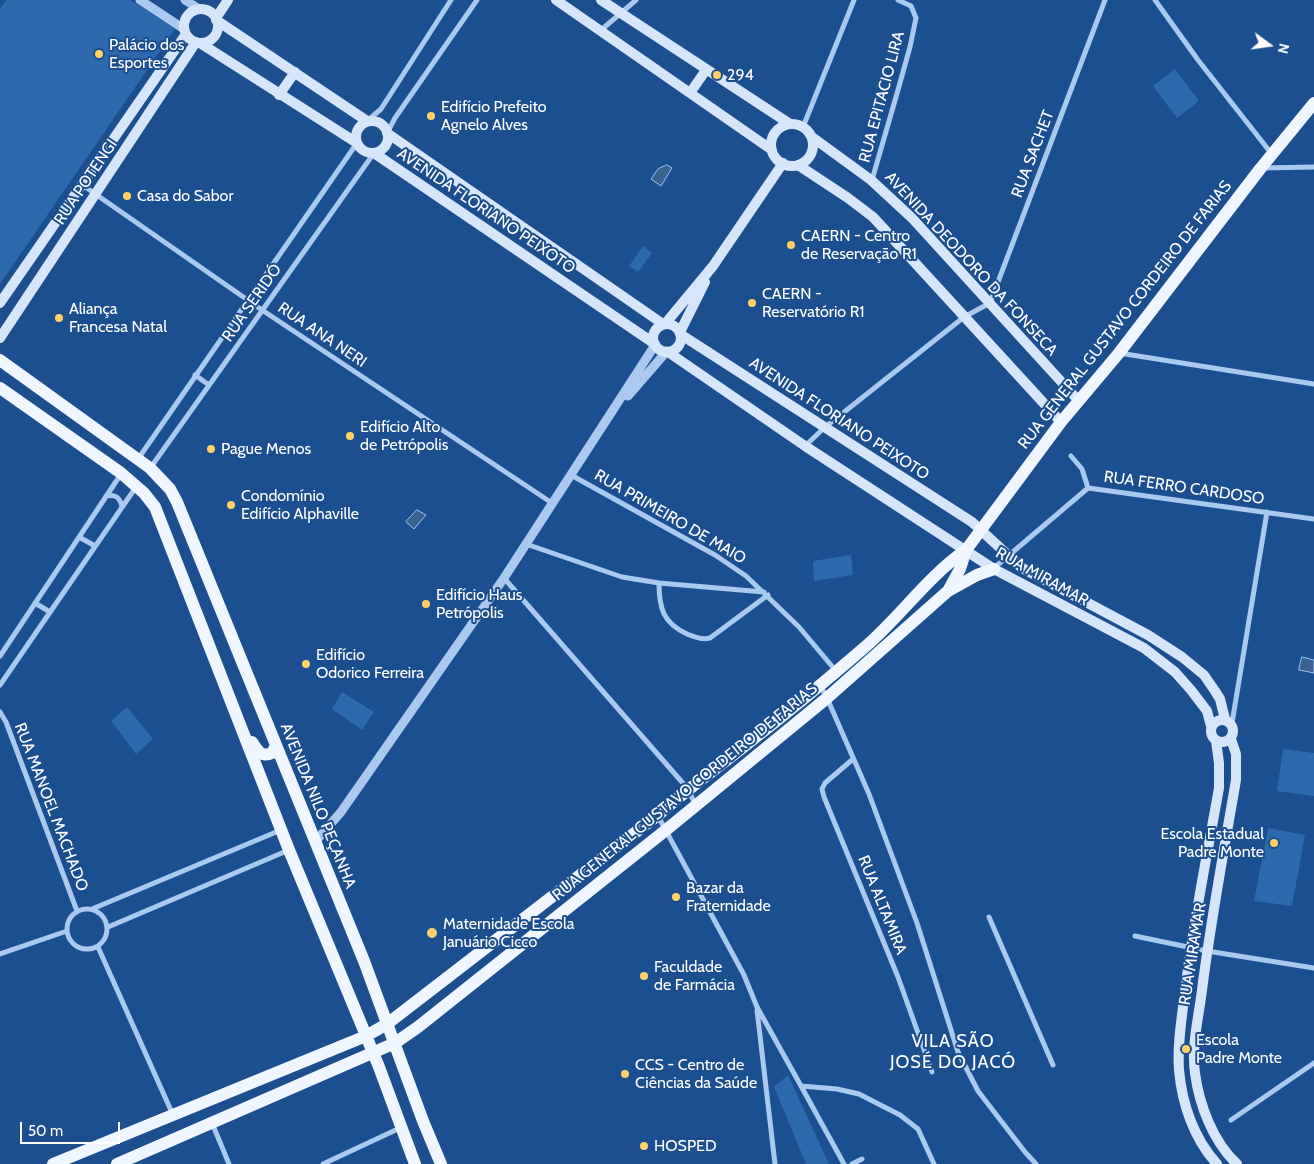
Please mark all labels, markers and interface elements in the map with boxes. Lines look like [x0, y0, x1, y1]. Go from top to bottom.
north arrow [1244, 20, 1294, 70]
street label: RUA EPITACIO LIRA [855, 29, 909, 165]
place label: Palácio dos Esportes [109, 35, 184, 73]
text: N [1274, 42, 1293, 56]
marker: Palácio dos Esportes [93, 48, 105, 60]
place label: 294 [727, 65, 754, 85]
marker: 294 [711, 69, 723, 81]
place label: Edifício Prefeito Agnelo Alves [441, 97, 547, 135]
street label: RUA SACHET [1008, 108, 1058, 200]
marker: Edifício Prefeito Agnelo Alves [425, 110, 437, 122]
street label: RUA POTENGI [50, 136, 122, 228]
street label: AVENIDA FLORIANO PEIXOTO [393, 144, 579, 278]
street label: AVENIDA DEODORO DA FONSECA [881, 168, 1061, 360]
street label: RUA GENERAL GUSTAVO CORDEIRO DE FARIAS [1014, 177, 1236, 453]
place label: Casa do Sabor [137, 186, 233, 206]
marker: Casa do Sabor [121, 190, 133, 202]
place label: CAERN - Centro de Reservação R1 [801, 226, 917, 264]
marker: CAERN - Centro de Reservação R1 [785, 239, 797, 251]
street label: RUA SERIDÓ [218, 261, 286, 345]
place label: CAERN - Reservatório R1 [762, 284, 865, 322]
marker: CAERN - Reservatório R1 [746, 297, 758, 309]
street label: RUA ANA NERI [274, 298, 370, 372]
place label: Aliança Francesa Natal [69, 299, 167, 337]
marker: Aliança Francesa Natal [53, 312, 65, 324]
street label: AVENIDA FLORIANO PEIXOTO [745, 354, 933, 484]
place label: Edifício Alto de Petrópolis [360, 417, 448, 455]
marker: Edifício Alto de Petrópolis [344, 430, 356, 442]
place label: Pague Menos [221, 439, 311, 459]
marker: Pague Menos [205, 443, 217, 455]
street label: RUA PRIMEIRO DE MAIO [591, 466, 749, 568]
street label: RUA FERRO CARDOSO [1103, 467, 1265, 509]
place label: Condomínio Edifício Alphaville [241, 486, 359, 524]
marker: Condomínio Edifício Alphaville [225, 499, 237, 511]
street label: RUA MIRAMAR [992, 544, 1092, 610]
place label: Edifício Haus Petrópolis [436, 585, 522, 623]
marker: Edifício Haus Petrópolis [420, 598, 432, 610]
place label: Edifício Odorico Ferreira [316, 645, 424, 683]
marker: Edifício Odorico Ferreira [300, 658, 312, 670]
street label: RUA GENERAL GUSTAVO CORDEIRO DE FARIAS [549, 679, 821, 905]
street label: RUA MANOEL MACHADO [10, 720, 92, 894]
street label: AVENIDA NILO PEÇANHA [276, 720, 360, 892]
place label: Escola Estadual Padre Monte [1160, 824, 1264, 862]
marker: Escola Estadual Padre Monte [1268, 837, 1280, 849]
street label: RUA ALTAMIRA [853, 853, 911, 957]
place label: Bazar da Fraternidade [686, 878, 771, 916]
marker: Bazar da Fraternidade [670, 891, 682, 903]
street label: RUA MIRAMAR [1175, 901, 1211, 1007]
place label: Maternidade Escola Januário Cicco [443, 914, 574, 952]
marker: Maternidade Escola Januário Cicco [425, 926, 439, 940]
place label: Faculdade de Farmácia [654, 957, 735, 995]
marker: Faculdade de Farmácia [638, 970, 650, 982]
place label: Escola Padre Monte [1196, 1030, 1282, 1068]
district label: VILA SÃO JOSÉ DO JACÓ [888, 1031, 1018, 1074]
marker: Escola Padre Monte [1180, 1043, 1192, 1055]
place label: CCS - Centro de Ciências da Saúde [635, 1055, 757, 1093]
marker: CCS - Centro de Ciências da Saúde [619, 1068, 631, 1080]
scale bar [22, 1112, 122, 1144]
text: 50 m [28, 1122, 63, 1140]
place label: HOSPED [654, 1136, 717, 1156]
marker: HOSPED [638, 1140, 650, 1152]

